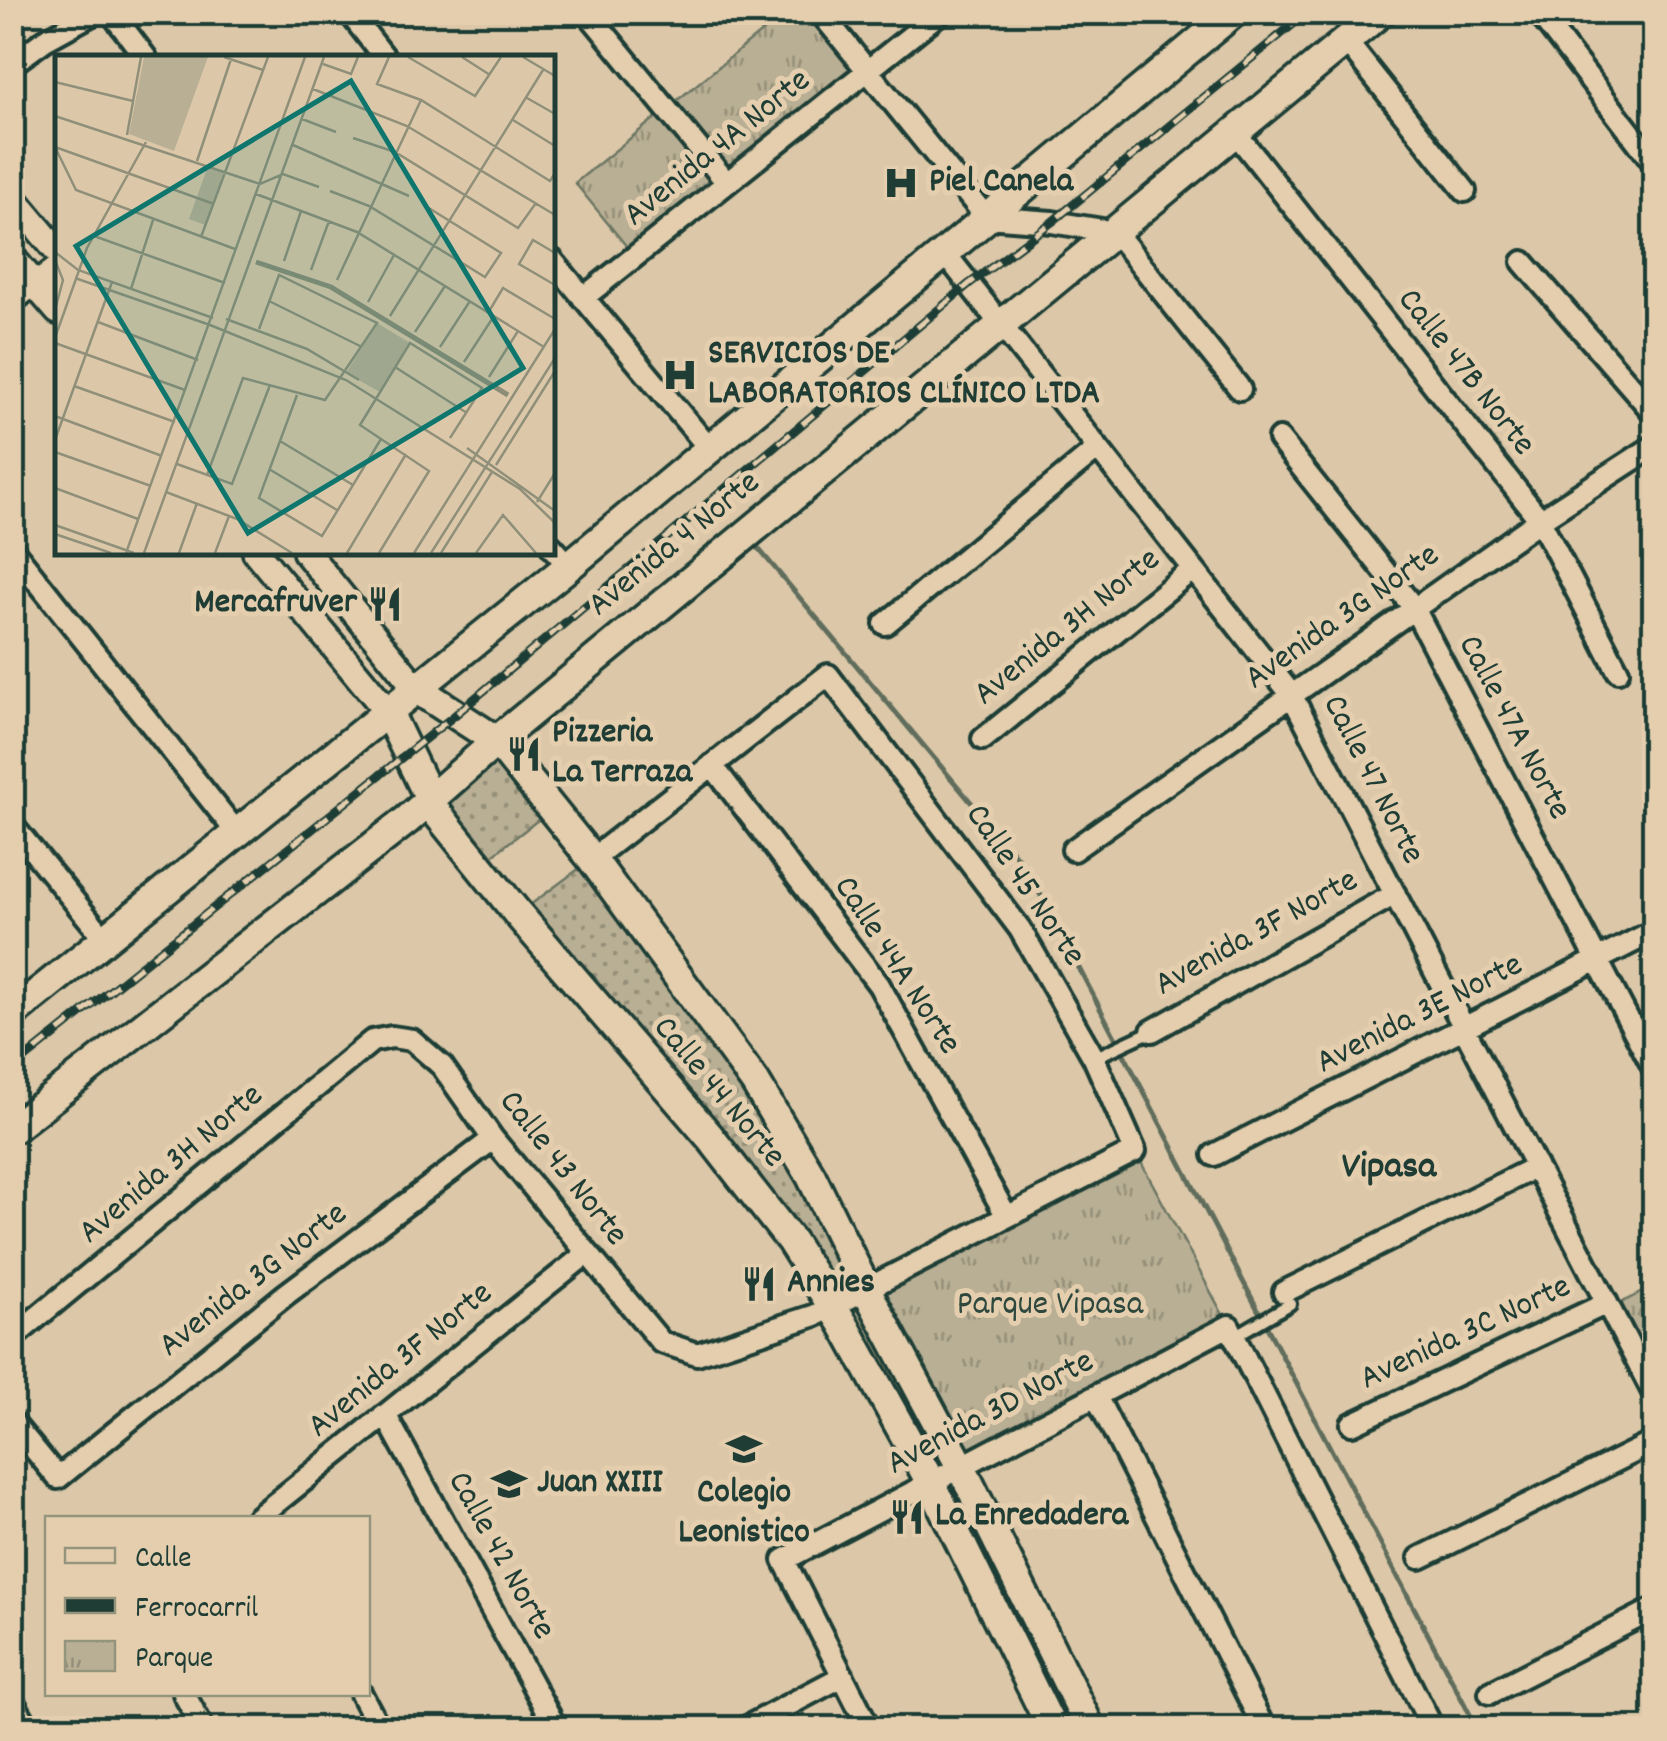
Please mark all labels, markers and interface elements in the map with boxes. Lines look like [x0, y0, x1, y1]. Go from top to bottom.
inset map [55, 55, 555, 555]
street label: Avenida 4A Norte [614, 58, 822, 240]
place label: Piel Canela [929, 158, 1075, 208]
hospital icon: Piel Canela [882, 164, 920, 202]
street label: Calle 47B Norte [1384, 279, 1546, 467]
place label: SERVICIOS DE LABORATORIOS CLÍNICO LTDA [708, 330, 1100, 420]
hospital icon: SERVICIOS DE LABORATORIOS CLÍNICO LTDA [661, 356, 699, 394]
street label: Avenida 4 Norte [578, 460, 772, 630]
street label: Avenida 3G Norte [1235, 532, 1451, 704]
street label: Avenida 3H Norte [964, 537, 1172, 719]
place label: Mercafruver [194, 579, 358, 629]
restaurant icon: Mercafruver [366, 585, 404, 623]
street label: Calle 47A Norte [1443, 627, 1583, 829]
street label: Calle 47 Norte [1308, 687, 1436, 873]
place label: Pizzeria La Terraza [552, 709, 694, 799]
restaurant icon: Pizzeria La Terraza [505, 735, 543, 773]
street label: Calle 45 Norte [951, 795, 1097, 977]
street label: Avenida 3F Norte [1146, 857, 1368, 1011]
street label: Calle 44A Norte [819, 867, 973, 1065]
street label: Avenida 3E Norte [1308, 941, 1532, 1089]
street label: Calle 44 Norte [639, 1006, 797, 1180]
street label: Avenida 3H Norte [69, 1073, 275, 1257]
street label: Calle 43 Norte [485, 1080, 639, 1258]
district label: Vipasa [1342, 1141, 1437, 1196]
street label: Avenida 3G Norte [149, 1191, 359, 1371]
place label: Annies [787, 1259, 875, 1309]
street label: Avenida 3C Norte [1352, 1263, 1580, 1405]
restaurant icon: Annies [740, 1265, 778, 1303]
street label: Avenida 3F Norte [298, 1271, 504, 1451]
park label: Parque Vipasa [957, 1281, 1144, 1331]
street label: Avenida 3D Norte [878, 1338, 1104, 1490]
school or university icon: Colegio Leonistico [725, 1430, 763, 1468]
place label: Juan XXIII [537, 1459, 663, 1509]
street label: Calle 42 Norte [433, 1463, 567, 1649]
school or university icon: Juan XXIII [490, 1465, 528, 1503]
place label: Colegio Leonistico [678, 1469, 810, 1559]
place label: La Enredadera [935, 1492, 1130, 1542]
restaurant icon: La Enredadera [888, 1498, 926, 1536]
legend [45, 1516, 370, 1696]
text: Calle [135, 1539, 191, 1582]
text: Ferrocarril [135, 1589, 258, 1632]
text: Parque [135, 1639, 213, 1682]

